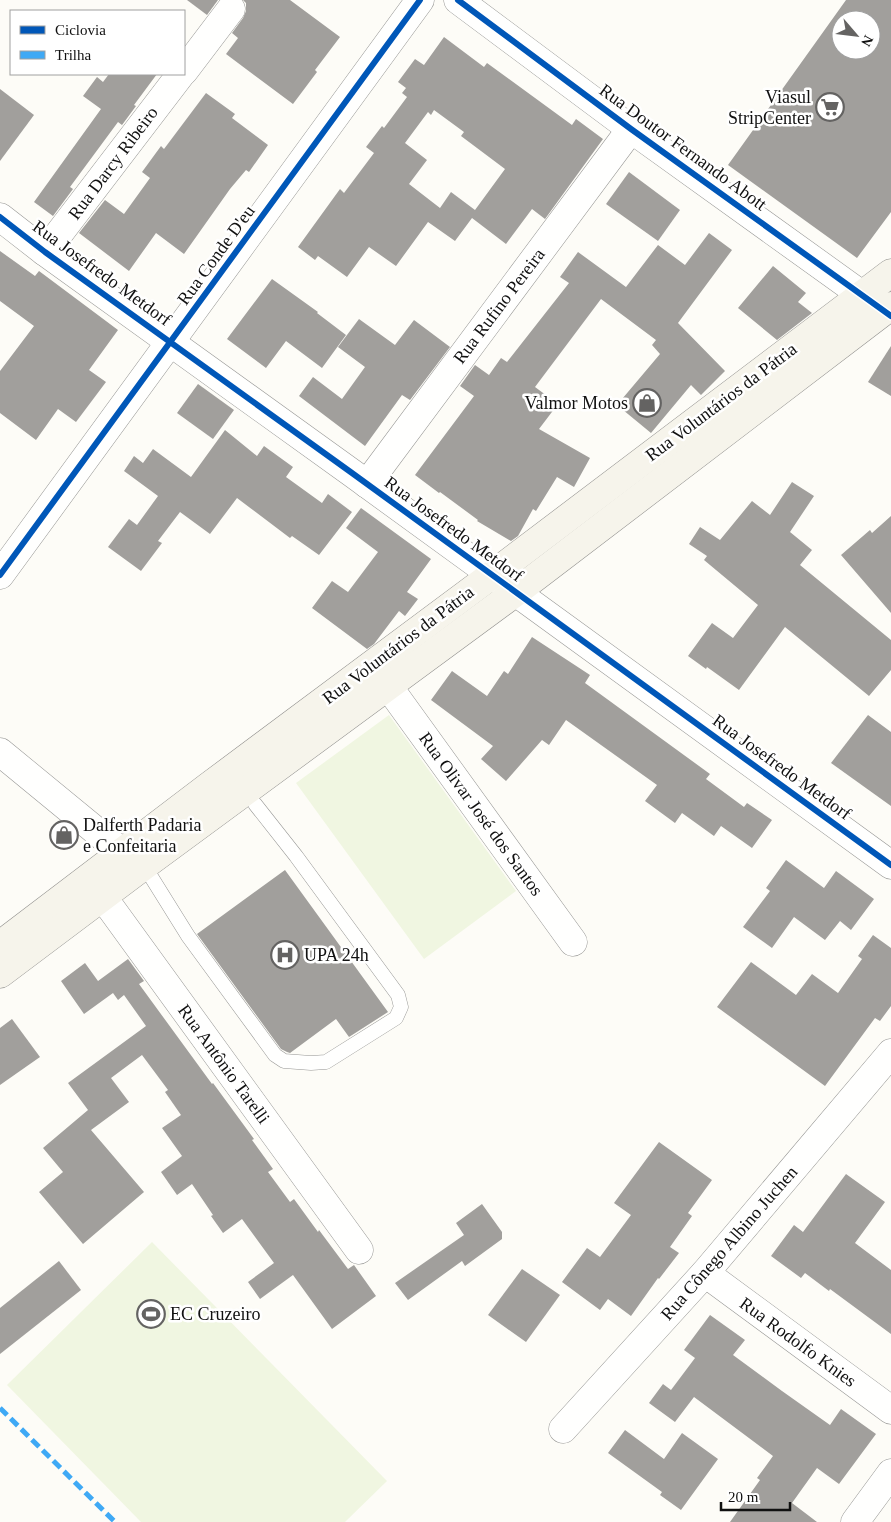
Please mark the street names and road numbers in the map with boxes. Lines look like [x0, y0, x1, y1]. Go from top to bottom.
street label: Rua Doutor Fernando Abott [596, 80, 770, 214]
street label: Rua Darcy Ribeiro [64, 103, 162, 223]
street label: Rua Conde D'eu [173, 201, 259, 309]
street label: Rua Josefredo Metdorf [29, 216, 175, 330]
street label: Rua Rufino Pereira [449, 244, 549, 368]
street label: Rua Voluntários da Pátria [642, 339, 800, 465]
street label: Rua Josefredo Metdorf [381, 472, 527, 586]
street label: Rua Voluntários da Pátria [319, 582, 477, 708]
street label: Rua Josefredo Metdorf [709, 710, 855, 824]
street label: Rua Olivar José dos Santos [415, 728, 547, 900]
street label: Rua Antônio Tarelli [174, 1001, 274, 1127]
street label: Rua Cônego Albino Juchen [657, 1162, 801, 1324]
street label: Rua Rodolfo Knies [736, 1293, 860, 1391]

